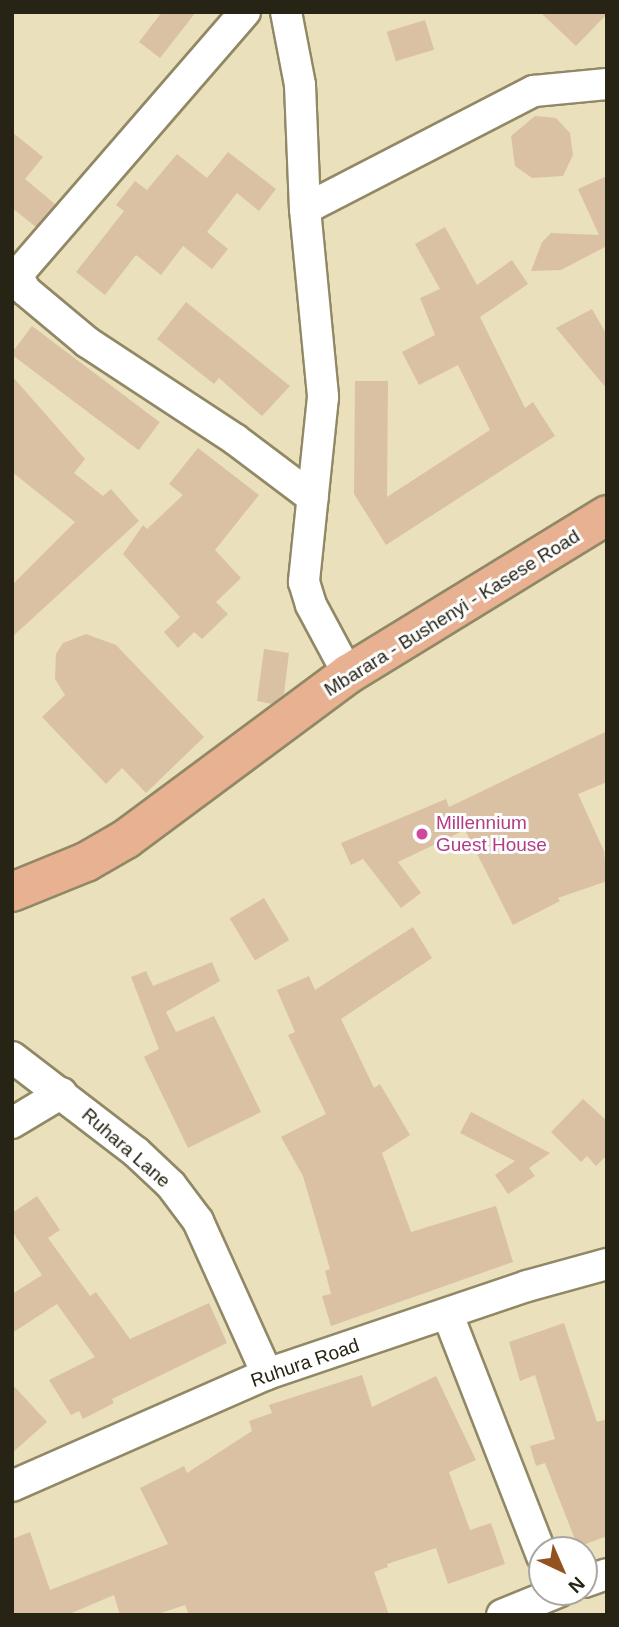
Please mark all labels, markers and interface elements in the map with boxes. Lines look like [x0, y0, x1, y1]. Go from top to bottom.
street label: Mbarara - Bushenyi - Kasese Road [320, 525, 584, 701]
place label: Millennium Guest House [436, 812, 547, 856]
marker: Millennium Guest House [414, 826, 430, 842]
street label: Ruhara Lane [77, 1103, 175, 1193]
street label: Ruhura Road [248, 1334, 362, 1392]
north arrow [528, 1536, 598, 1606]
text: N [564, 1573, 589, 1597]

